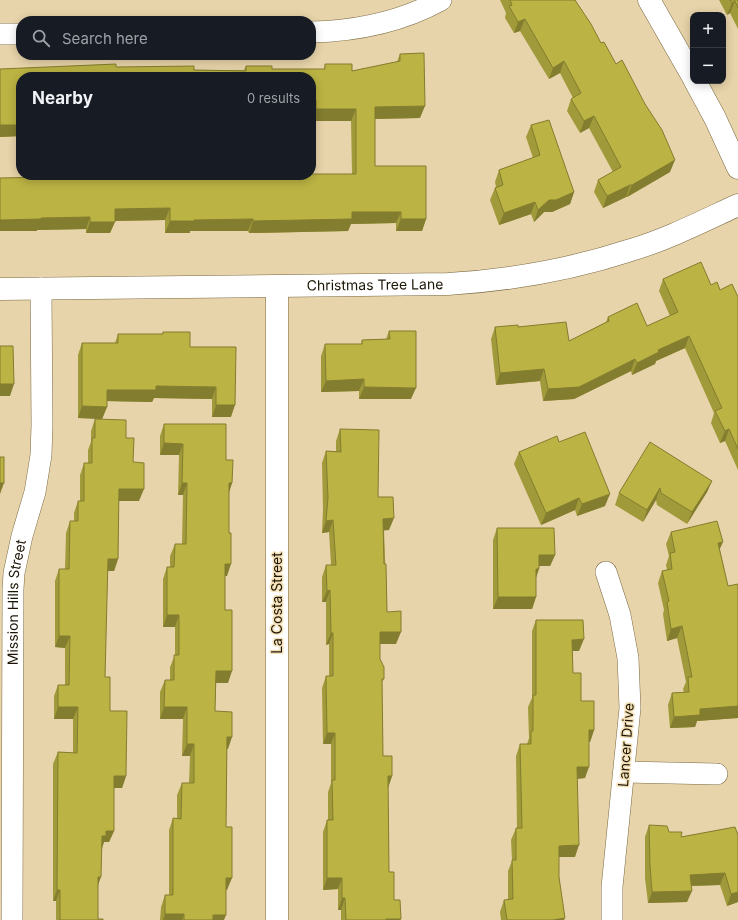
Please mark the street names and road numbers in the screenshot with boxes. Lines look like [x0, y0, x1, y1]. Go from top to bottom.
street label: Christmas Tree Lane [307, 275, 443, 294]
street label: Mission Hills Street [4, 537, 29, 665]
street label: La Costa Street [268, 552, 285, 654]
street label: Lancer Drive [614, 702, 637, 788]

